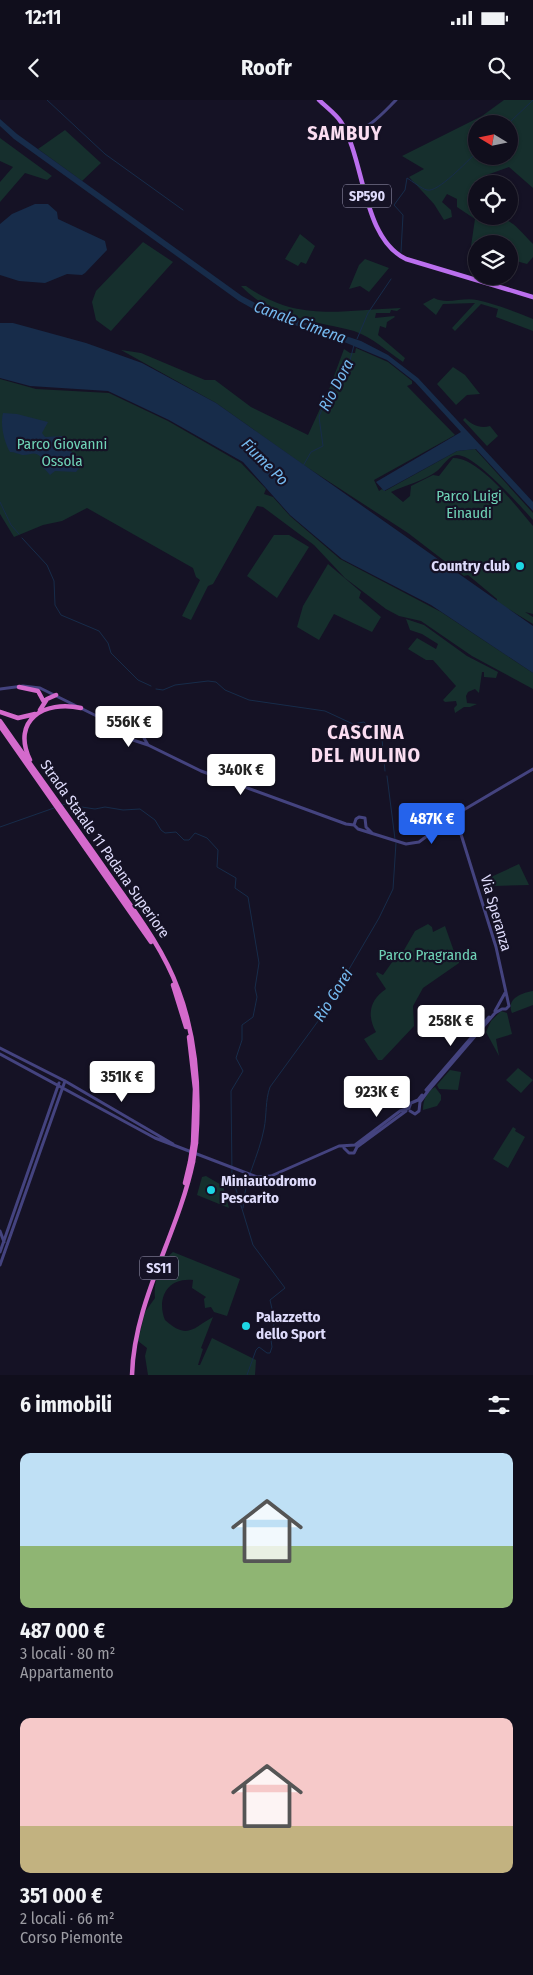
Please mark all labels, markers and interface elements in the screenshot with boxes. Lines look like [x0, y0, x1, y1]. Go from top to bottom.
text: 12:11 [25, 6, 61, 29]
icon: back [20, 54, 48, 82]
text: Roofr [241, 54, 292, 81]
icon: search [485, 54, 513, 82]
north arrow [468, 115, 518, 165]
map controls [468, 115, 518, 285]
district label: SAMBUY [307, 121, 383, 145]
button: locate [468, 175, 518, 225]
road number: SP590 [343, 184, 391, 208]
button: layers [468, 235, 518, 285]
water label: Canale Cimena [251, 297, 349, 347]
water label: Rio Dora [314, 356, 358, 414]
park label: Parco Giovanni Ossola [17, 435, 107, 470]
water label: Fiume Po [238, 435, 292, 489]
park label: Parco Luigi Einaudi [436, 487, 502, 522]
place label: Country club [431, 557, 510, 575]
marker: Country club [514, 560, 526, 572]
pin: 556K € [88, 706, 170, 748]
text: 556K € [106, 712, 152, 731]
district label: CASCINA DEL MULINO [311, 720, 421, 767]
pin: 340K € [200, 754, 282, 796]
street label: Strada Statale 11 Padana Superiore [36, 757, 174, 941]
text: 340K € [218, 760, 264, 779]
pin: 487K € [391, 802, 473, 845]
text: 487K € [410, 809, 454, 828]
street label: Via Speranza [477, 873, 515, 953]
park label: Parco Pragranda [379, 946, 477, 964]
water label: Rio Gorei [309, 965, 357, 1025]
pin: 258K € [410, 1004, 492, 1047]
text: 258K € [429, 1011, 473, 1030]
pin: 351K € [81, 1060, 163, 1103]
text: 351K € [101, 1067, 143, 1086]
pin: 923K € [336, 1076, 418, 1118]
text: 923K € [355, 1082, 399, 1101]
place label: Miniautodromo Pescarito [221, 1172, 316, 1207]
marker: Miniautodromo Pescarito [205, 1184, 217, 1196]
road number: SS11 [140, 1256, 178, 1280]
place label: Palazzetto dello Sport [256, 1308, 326, 1343]
marker: Palazzetto dello Sport [240, 1320, 252, 1332]
icon: filters [485, 1391, 513, 1419]
text: 6 immobili [20, 1392, 112, 1418]
icon: home [222, 1486, 312, 1576]
text: 487 000 € [20, 1618, 105, 1644]
text: 3 locali · 80 m² [20, 1644, 115, 1663]
text: Appartamento [20, 1663, 114, 1682]
icon: home [222, 1751, 312, 1841]
text: 351 000 € [20, 1883, 102, 1909]
text: 2 locali · 66 m² [20, 1909, 115, 1928]
text: Corso Piemonte [20, 1928, 123, 1947]

